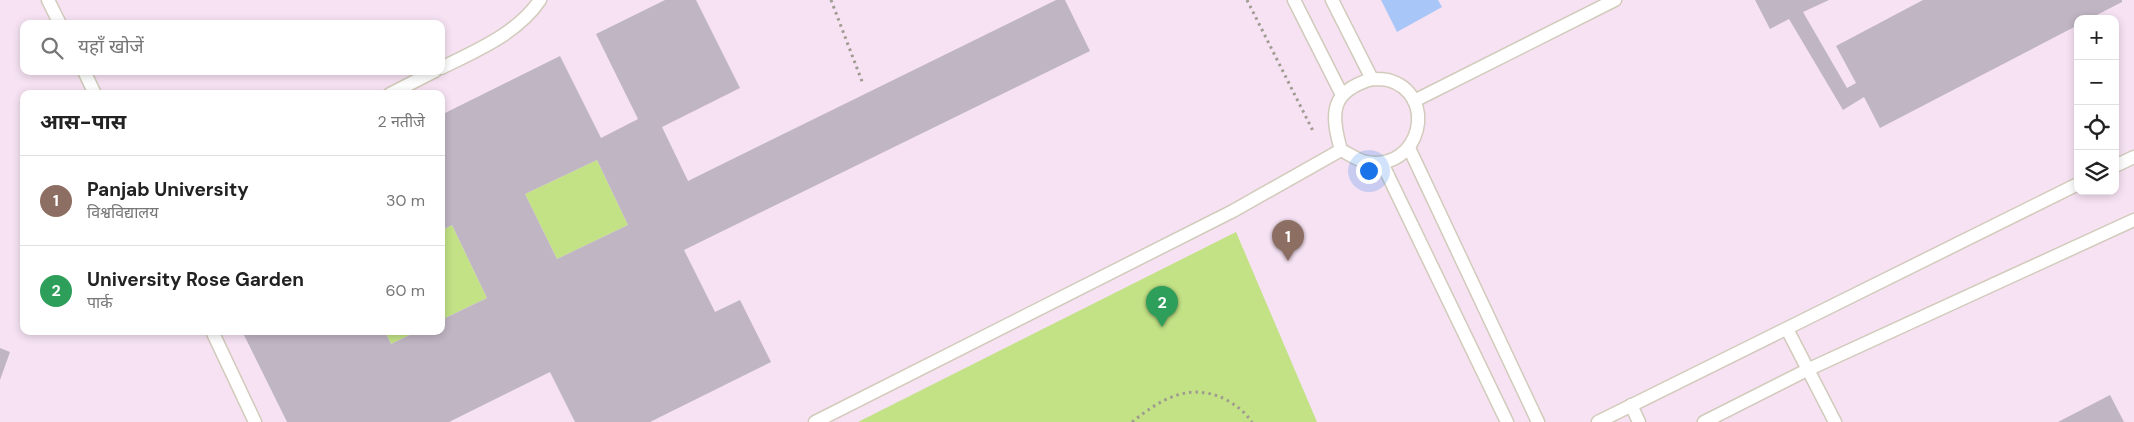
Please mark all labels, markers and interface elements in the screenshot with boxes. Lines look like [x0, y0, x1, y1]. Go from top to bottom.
map controls [2074, 15, 2119, 195]
button: + [2074, 15, 2119, 60]
search box [20, 20, 445, 75]
icon: search [38, 34, 66, 62]
text: यहाँ खोजें [78, 34, 144, 59]
button: − [2074, 60, 2119, 105]
button: locate [2074, 105, 2119, 150]
text: आस-पास [40, 108, 126, 136]
text: 2 नतीजे [378, 111, 425, 132]
button: layers [2074, 150, 2119, 195]
your location [1356, 158, 1382, 184]
text: Panjab University [87, 177, 249, 202]
text: 1 [53, 190, 59, 211]
text: 30 m [386, 190, 425, 211]
text: विश्वविद्यालय [87, 202, 158, 223]
pin: 1 [1272, 220, 1304, 261]
text: University Rose Garden [87, 267, 304, 292]
text: 2 [51, 280, 61, 301]
text: 60 m [385, 280, 425, 301]
pin: 2 [1146, 286, 1178, 327]
text: पार्क [87, 292, 113, 313]

